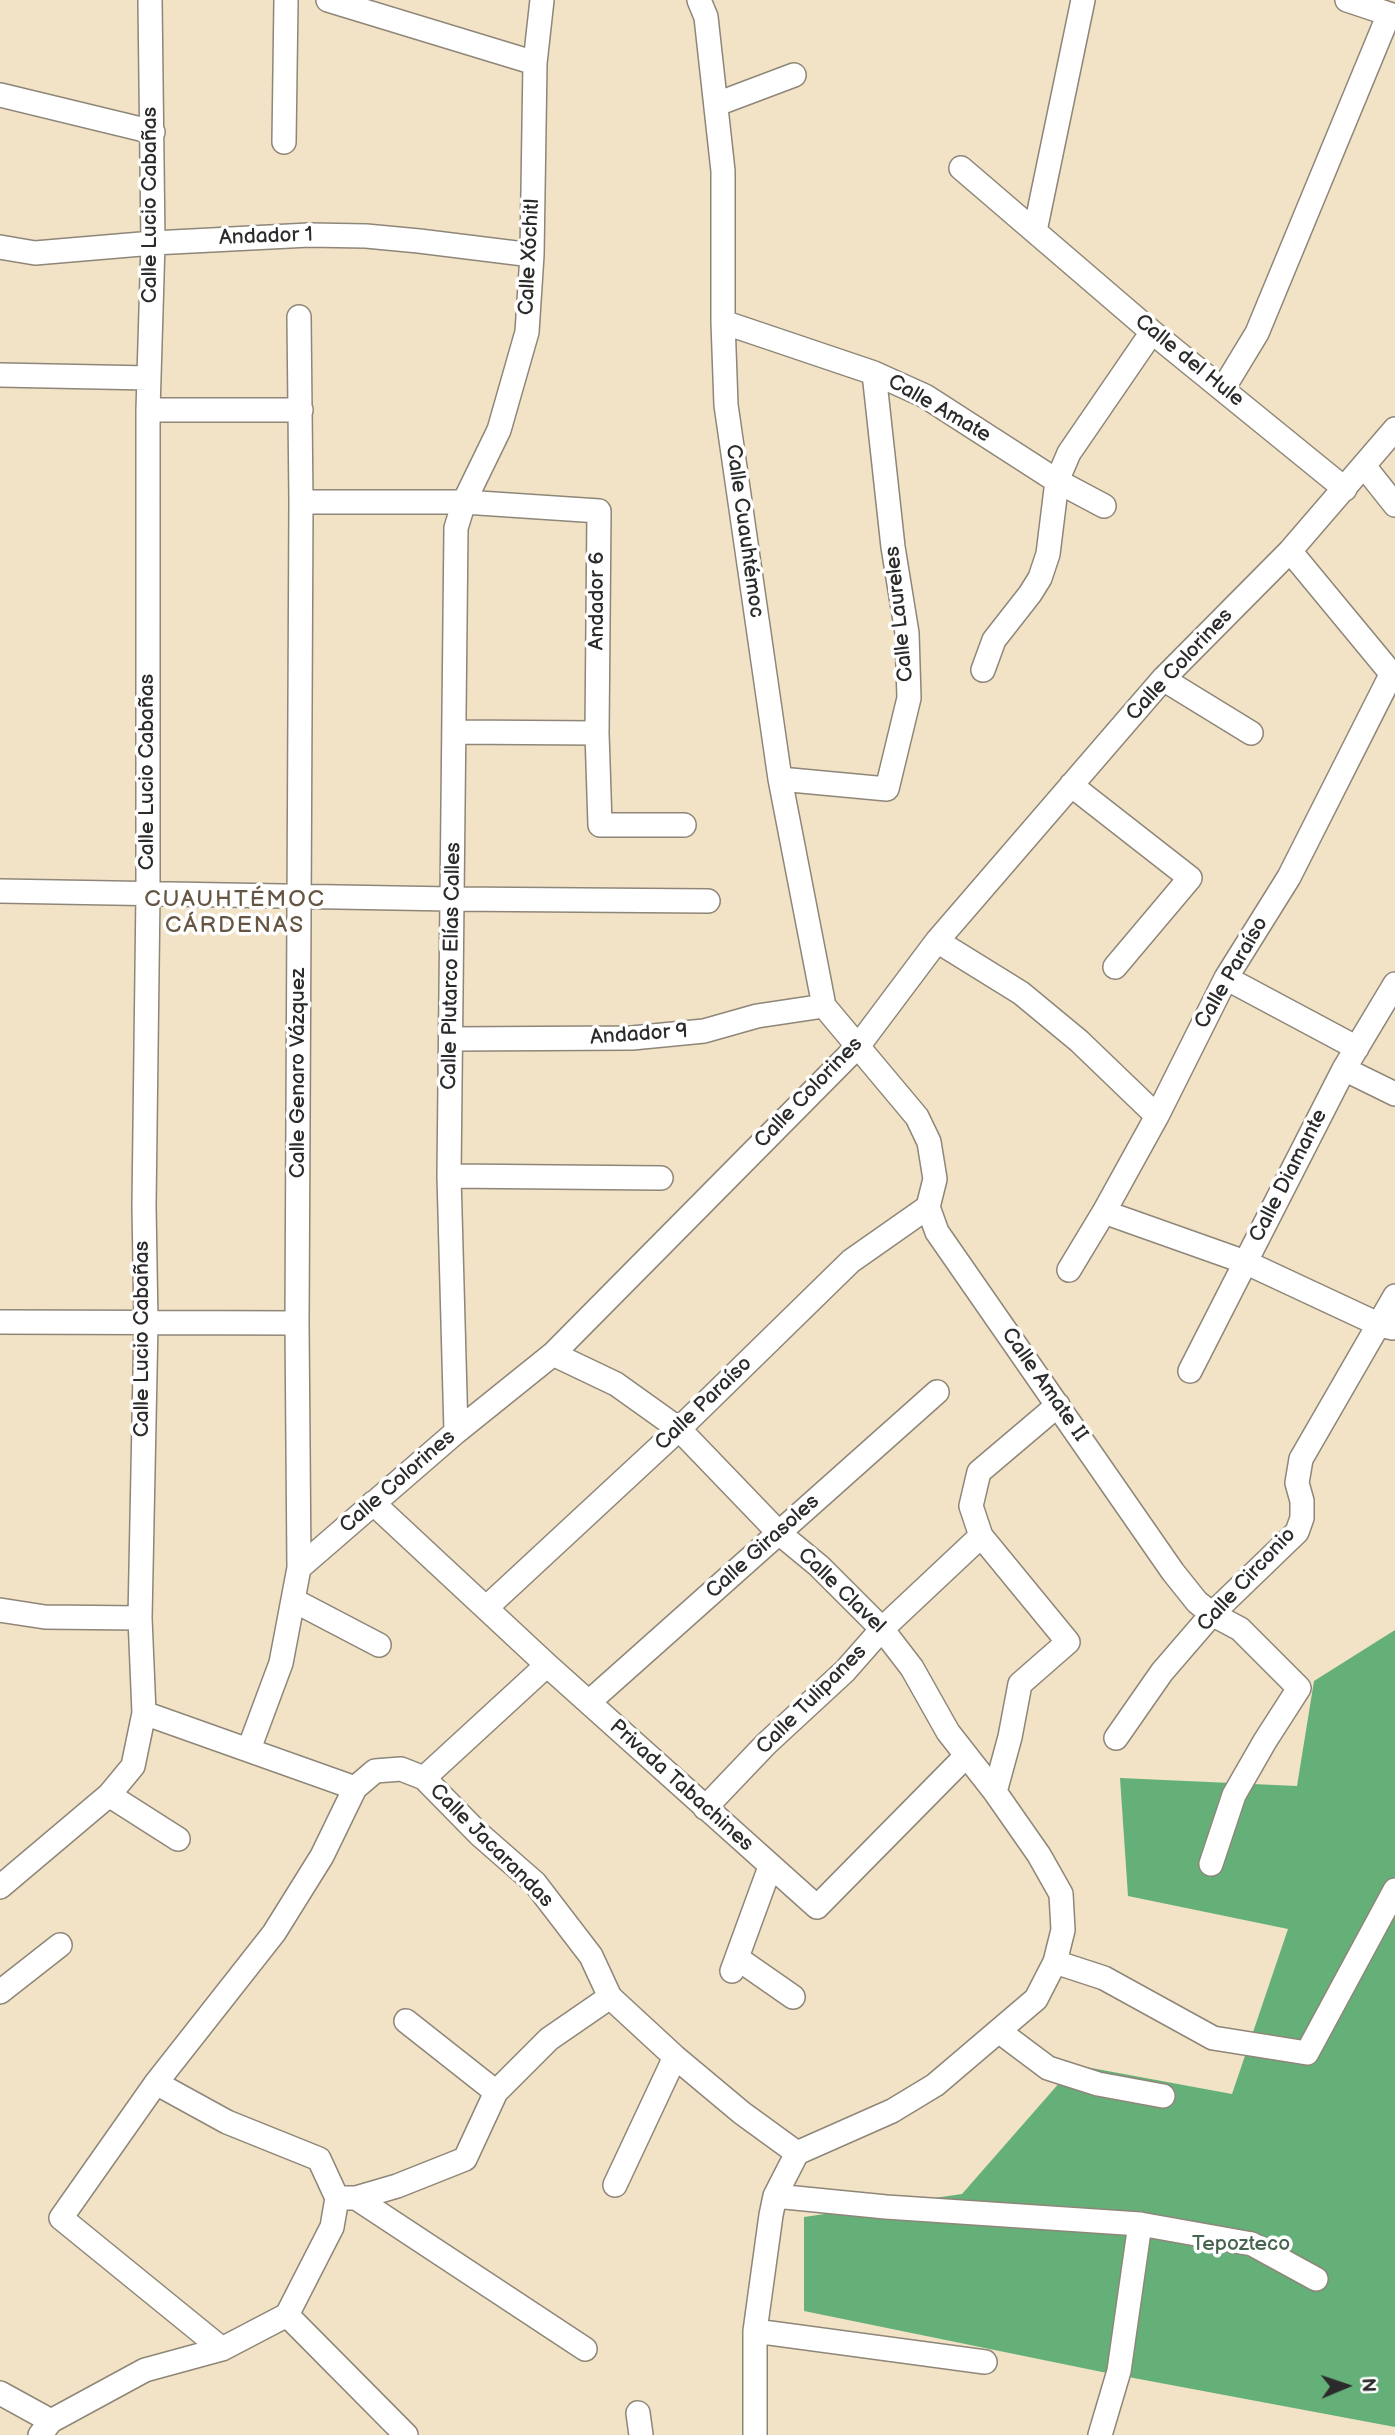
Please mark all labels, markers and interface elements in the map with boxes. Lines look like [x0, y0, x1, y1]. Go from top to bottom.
street label: Calle Lucio Cabañas [138, 107, 164, 303]
street label: Calle Xóchitl [514, 198, 546, 316]
street label: Andador 1 [219, 223, 313, 251]
street label: Calle del Hule [1129, 309, 1249, 413]
street label: Calle Amate [883, 369, 995, 449]
street label: Calle Cuauhtémoc [719, 443, 769, 619]
street label: Calle Laureles [880, 545, 920, 683]
street label: Andador 6 [585, 552, 611, 650]
street label: Calle Colorines [1121, 604, 1239, 726]
street label: Calle Lucio Cabañas [135, 674, 161, 870]
street label: Calle Plutarco Elías Calles [437, 842, 467, 1090]
district label: CUAUHTÉMOC CÁRDENAS [145, 886, 325, 940]
street label: Calle Paraíso [1190, 913, 1274, 1033]
street label: Calle Genaro Vázquez [286, 968, 312, 1178]
street label: Andador 9 [589, 1019, 689, 1051]
street label: Calle Colorines [750, 1032, 868, 1154]
street label: Calle Diamante [1245, 1105, 1333, 1247]
street label: Calle Lucio Cabañas [130, 1241, 156, 1437]
street label: Calle Amate II [995, 1323, 1093, 1447]
street label: Calle Paraíso [650, 1352, 758, 1456]
street label: Calle Colorines [335, 1425, 461, 1539]
street label: Calle Girasoles [701, 1490, 825, 1604]
street label: Calle Circonio [1192, 1523, 1302, 1637]
street label: Calle Clavel [792, 1543, 890, 1639]
street label: Calle Tulipanes [752, 1640, 872, 1760]
street label: Privada Tabachines [604, 1715, 758, 1857]
street label: Calle Jacarandas [424, 1779, 558, 1913]
park label: Tepozteco [1192, 2232, 1290, 2258]
north arrow [1311, 2351, 1381, 2421]
text: N [1356, 2378, 1379, 2393]

